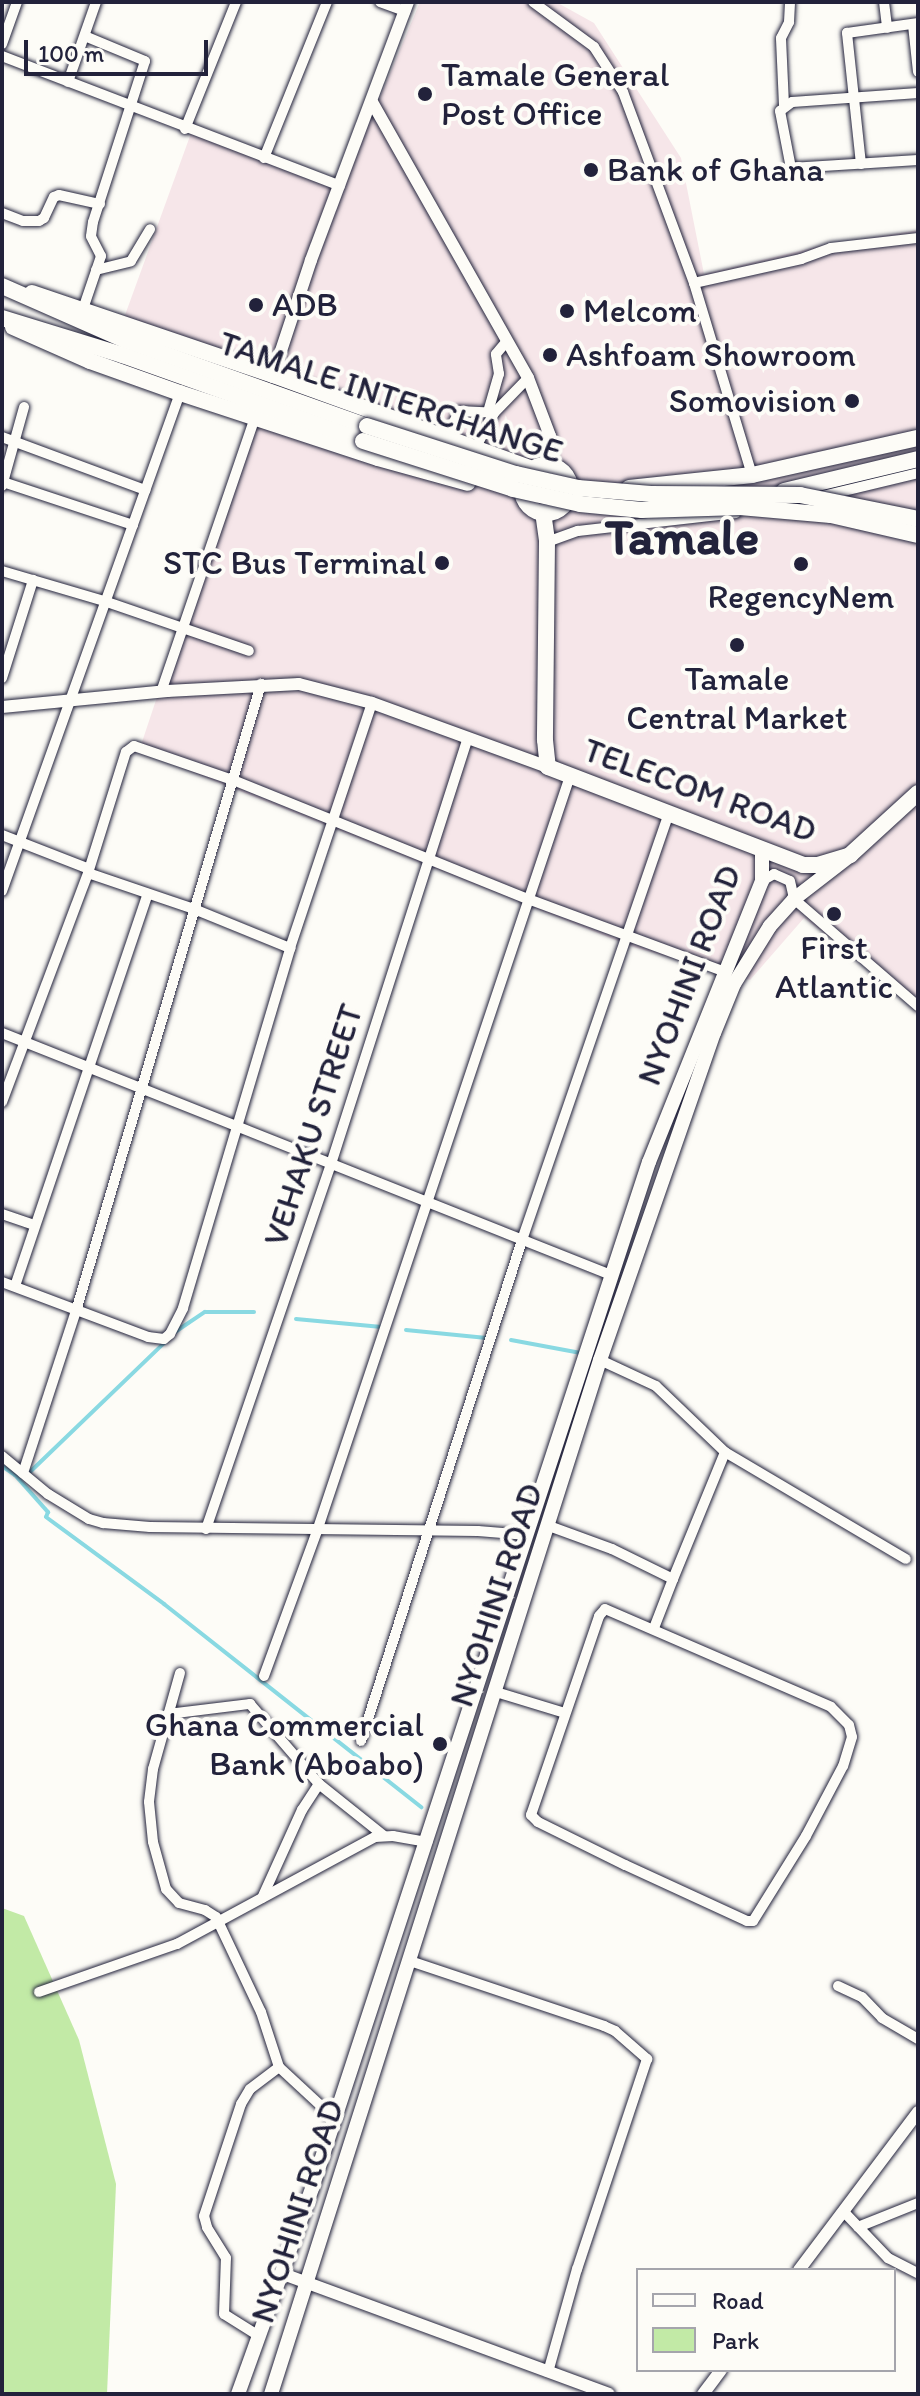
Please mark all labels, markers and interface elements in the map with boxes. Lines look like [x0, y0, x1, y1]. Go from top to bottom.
scale bar [28, 24, 212, 74]
text: 100 m [38, 39, 104, 68]
place label: Tamale General Post Office [441, 54, 669, 134]
marker: Tamale General Post Office [416, 85, 434, 103]
place label: Bank of Ghana [607, 150, 823, 190]
marker: Bank of Ghana [582, 161, 600, 179]
place label: ADB [272, 285, 338, 325]
place label: Melcom [583, 291, 697, 331]
marker: ADB [247, 296, 265, 314]
marker: Melcom [558, 302, 576, 320]
street label: TAMALE INTERCHANGE [214, 322, 568, 472]
place label: Ashfoam Showroom [566, 335, 858, 375]
marker: Ashfoam Showroom [541, 346, 559, 364]
place label: Somovision [669, 381, 836, 421]
marker: Somovision [843, 392, 861, 410]
district label: Tamale [605, 507, 759, 567]
place label: STC Bus Terminal [167, 543, 426, 583]
marker: STC Bus Terminal [433, 554, 451, 572]
marker: RegencyNem [792, 555, 810, 573]
place label: RegencyNem [708, 577, 894, 617]
marker: Tamale Central Market [728, 636, 746, 654]
place label: Tamale Central Market [626, 658, 848, 738]
street label: TELECOM ROAD [579, 729, 821, 851]
street label: NYOHINI ROAD [629, 860, 749, 1090]
marker: First Atlantic [825, 905, 843, 923]
place label: First Atlantic [775, 927, 893, 1006]
street label: VEHAKU STREET [255, 999, 371, 1251]
street label: NYOHINI ROAD [441, 1479, 551, 1711]
place label: Ghana Commercial Bank (Aboabo) [145, 1704, 424, 1784]
marker: Ghana Commercial Bank (Aboabo) [431, 1735, 449, 1753]
street label: NYOHINI ROAD [242, 2095, 352, 2327]
legend [636, 2268, 896, 2372]
text: Road [712, 2286, 764, 2315]
text: Park [712, 2326, 759, 2355]

